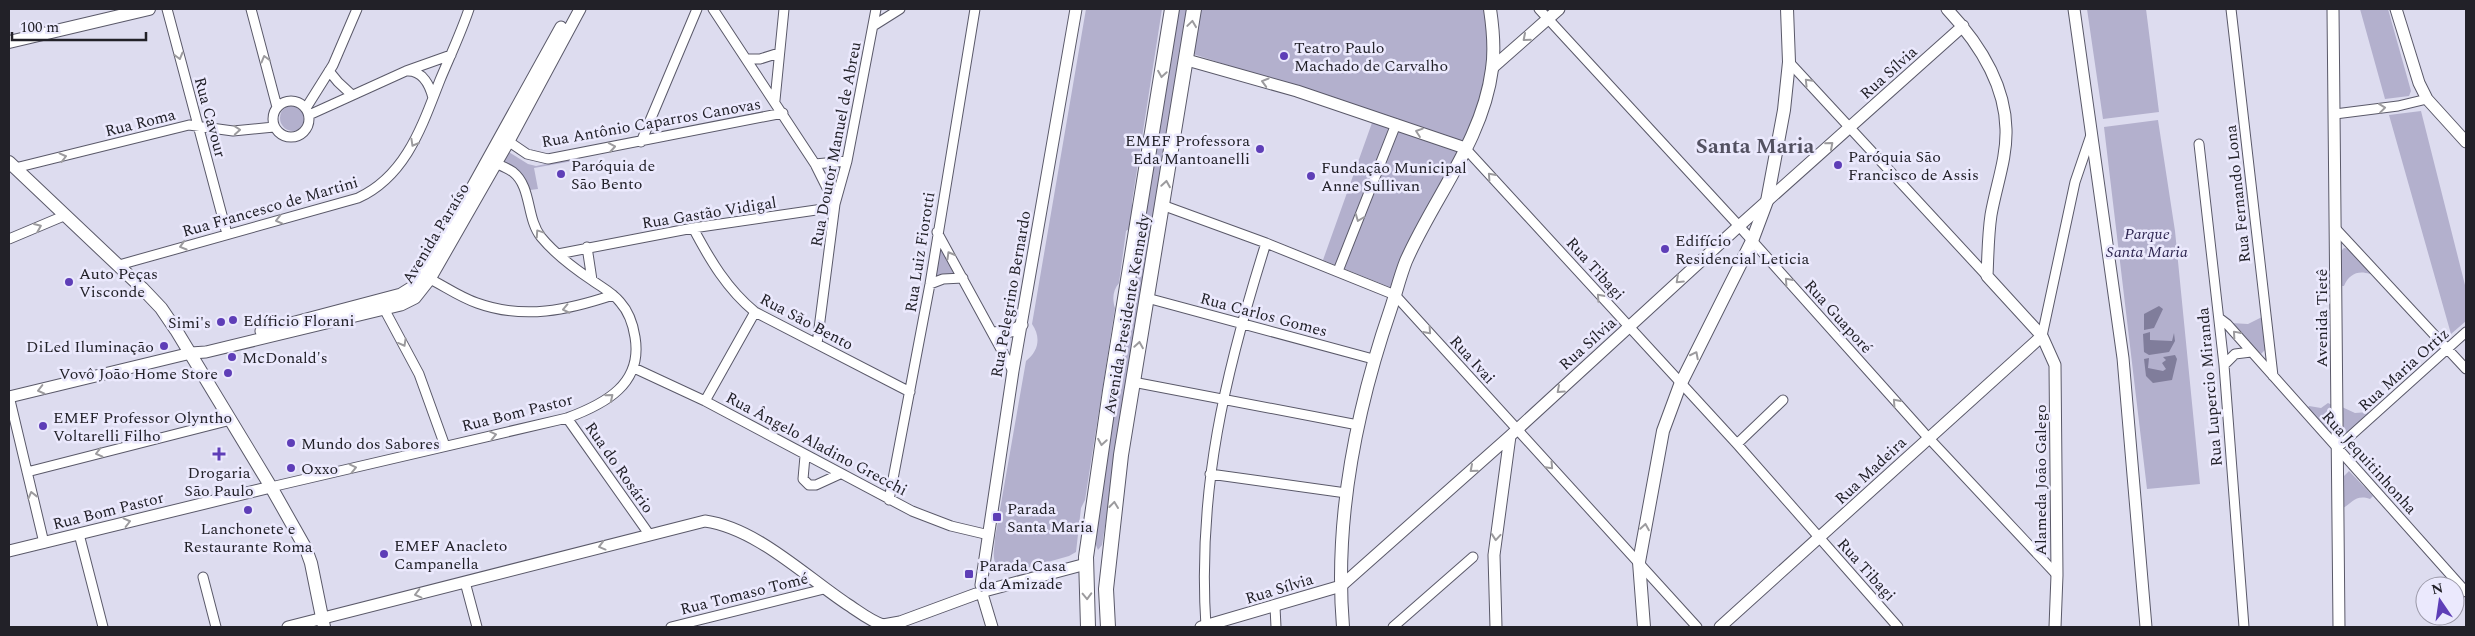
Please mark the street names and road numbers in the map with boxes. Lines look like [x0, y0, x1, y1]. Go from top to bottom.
street label: Rua Doutor Manuel de Abreu [804, 40, 868, 249]
street label: Rua Sílvia [1855, 40, 1923, 105]
street label: Rua Cavour [188, 74, 232, 160]
street label: Rua Antônio Caparros Canovas [540, 92, 763, 154]
street label: Rua Roma [102, 103, 178, 143]
street label: Rua Fernando Lona [2219, 124, 2257, 264]
street label: Rua Francesco de Martini [179, 170, 361, 244]
street label: Avenida Paraíso [396, 178, 476, 289]
street label: Rua Gastão Vidigal [640, 190, 778, 235]
street label: Rua Luiz Fiorotti [899, 190, 941, 314]
street label: Rua Pelegrino Bernardo [984, 209, 1037, 380]
street label: Avenida Presidente Kennedy [1098, 211, 1157, 416]
street label: Rua Tibagi [1560, 232, 1630, 306]
street label: Avenida Tietê [2310, 269, 2334, 367]
street label: Rua Guaporé [1798, 274, 1878, 359]
street label: Rua Carlos Gomes [1197, 286, 1330, 343]
street label: Rua São Bento [756, 287, 858, 357]
street label: Rua Lupercio Miranda [2191, 306, 2229, 468]
street label: Rua Sílvia [1554, 311, 1622, 376]
street label: Rua Maria Ortiz [2353, 322, 2455, 417]
street label: Rua Ivai [1444, 330, 1501, 389]
street label: Rua Ângelo Aladino Grecchi [721, 386, 912, 502]
street label: Rua Bom Pastor [459, 388, 575, 438]
street label: Alameda João Galego [2029, 404, 2053, 556]
street label: Rua Jequitinhonha [2316, 405, 2423, 520]
street label: Rua do Rosário [579, 417, 660, 518]
street label: Rua Madeira [1829, 431, 1912, 510]
street label: Rua Bom Pastor [50, 486, 166, 536]
street label: Rua Tibagi [1831, 533, 1901, 607]
street label: Rua Tomaso Tomé [678, 566, 811, 621]
street label: Rua Sílvia [1242, 567, 1316, 611]

